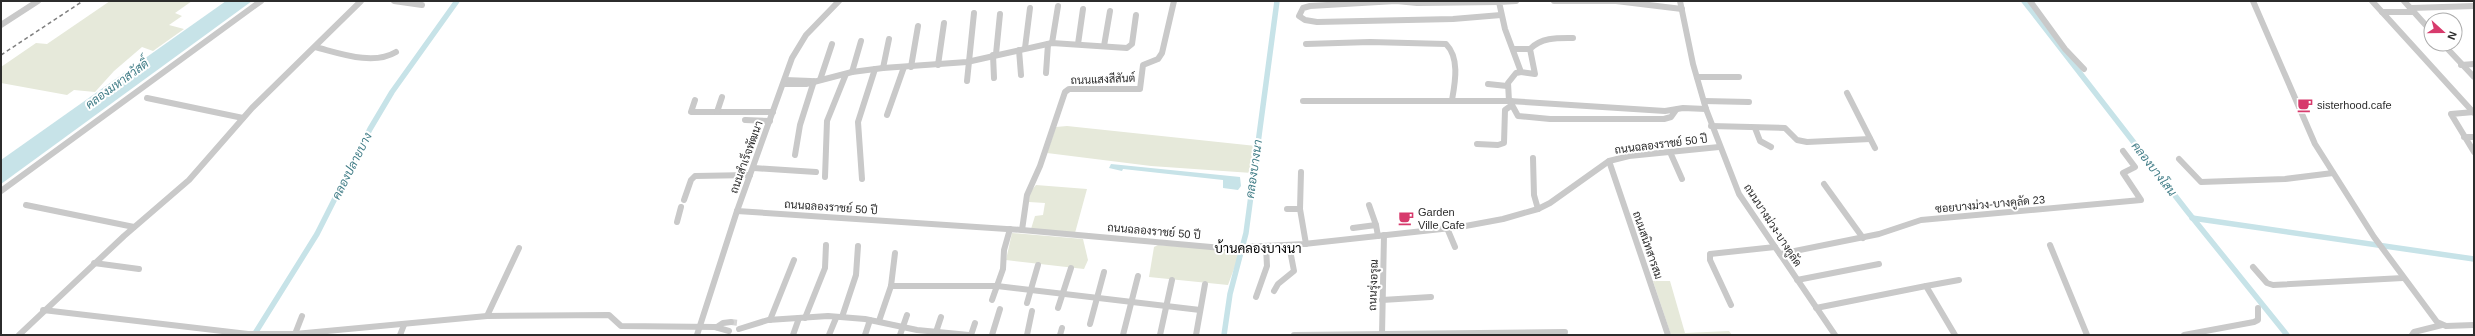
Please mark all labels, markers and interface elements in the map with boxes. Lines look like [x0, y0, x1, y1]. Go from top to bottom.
north arrow [2423, 12, 2463, 52]
text: N [2445, 30, 2459, 41]
water label: คลองมหาสวัสดิ์ [80, 51, 154, 112]
street label: ถนนแสงสีสันต์ [1070, 70, 1135, 86]
cafe icon: sisterhood.cafe [2296, 96, 2314, 114]
place label: sisterhood.cafe [2317, 99, 2392, 111]
street label: ถนนสำเร็จพัฒนา [724, 118, 765, 195]
water label: คลองปลายบาง [329, 130, 375, 202]
street label: ถนนฉลองราชย์ 50 ปี [1614, 130, 1708, 156]
water label: คลองบางนา [1243, 139, 1265, 199]
water label: คลองบางโสน [2129, 139, 2180, 199]
street label: ถนนบางม่วง-บางคูลัด [1740, 181, 1805, 270]
street label: ซอยบางม่วง-บางคูลัด 23 [1934, 192, 2046, 217]
street label: ถนนฉลองราชย์ 50 ปี [784, 196, 878, 216]
place label: Garden Ville Cafe [1418, 206, 1465, 231]
cafe icon: Garden Ville Cafe [1397, 209, 1415, 227]
street label: ถนนสนิทสารสม [1631, 209, 1665, 281]
street label: ถนนฉลองราชย์ 50 ปี [1107, 219, 1201, 241]
district label: บ้านคลองบางนา [1214, 239, 1302, 256]
street label: ถนนรุ่งอรุณ [1365, 259, 1383, 311]

